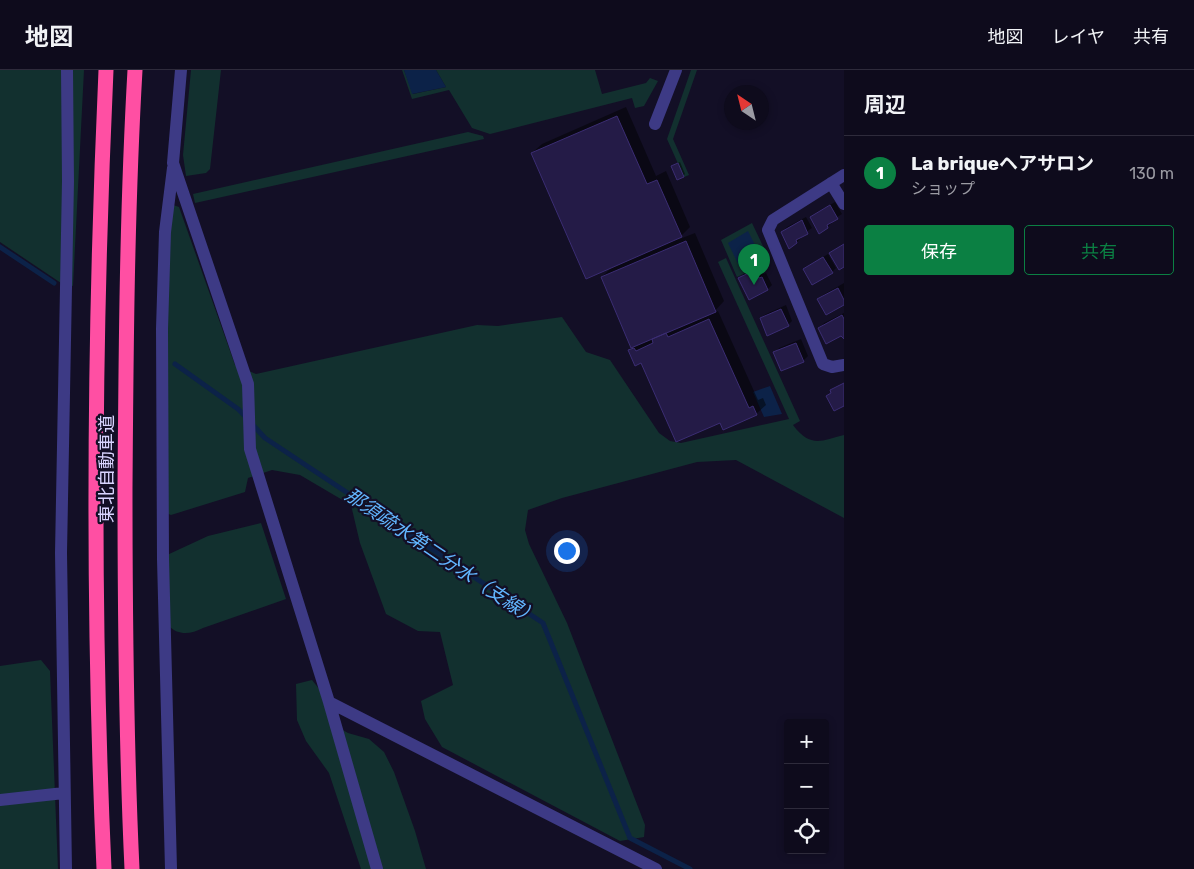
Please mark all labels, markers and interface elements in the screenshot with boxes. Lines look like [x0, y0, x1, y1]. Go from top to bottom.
text: 地図 [25, 23, 73, 51]
text: 地図 [988, 26, 1024, 48]
text: レイヤ [1052, 26, 1105, 48]
text: 共有 [1133, 26, 1169, 48]
north arrow [724, 85, 769, 130]
text: 周辺 [864, 92, 906, 117]
text: La briqueヘアサロン [911, 152, 1094, 175]
text: 1 [876, 164, 884, 183]
text: 130 m [1129, 164, 1174, 183]
text: ショップ [911, 179, 975, 198]
button: 保存 [864, 225, 1014, 275]
button: 共有 [1024, 225, 1174, 275]
pin: 1 [738, 244, 770, 285]
street label: 東北自動車道 [96, 415, 118, 523]
water label: 那須疏水第二分水（支線） [341, 483, 543, 630]
your location [554, 538, 580, 564]
map controls [784, 719, 829, 854]
button: + [784, 719, 829, 764]
button: − [784, 764, 829, 809]
button: locate [784, 809, 829, 854]

